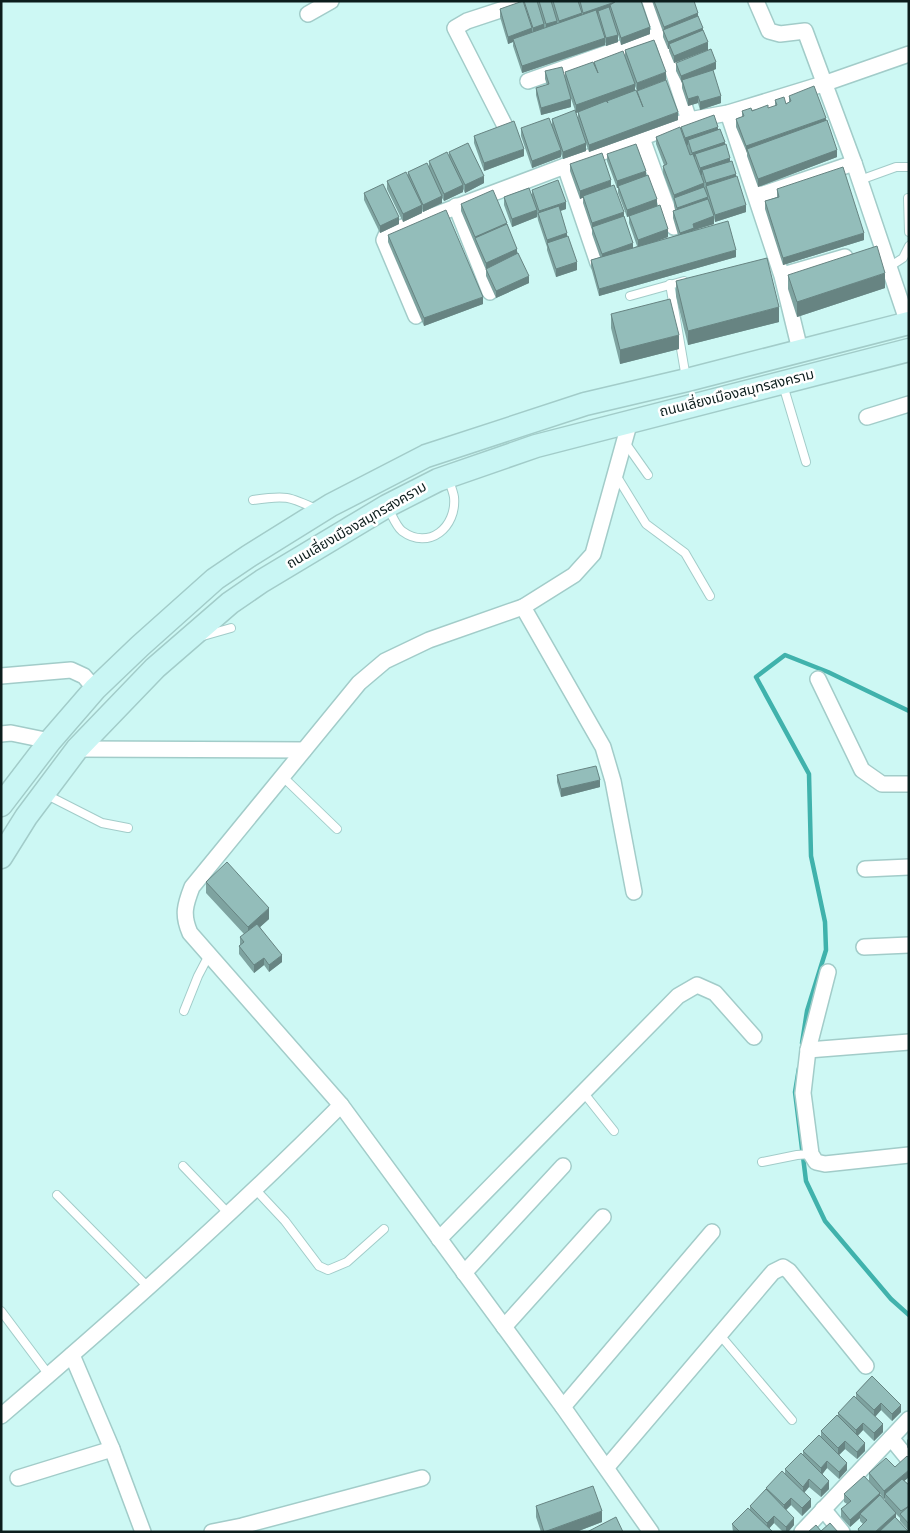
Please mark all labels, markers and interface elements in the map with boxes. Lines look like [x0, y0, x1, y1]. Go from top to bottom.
street label: ถนนเลี่ยงเมืองสมุทรสงคราม [657, 364, 816, 421]
street label: ถนนเลี่ยงเมืองสมุทรสงคราม [282, 476, 430, 573]

